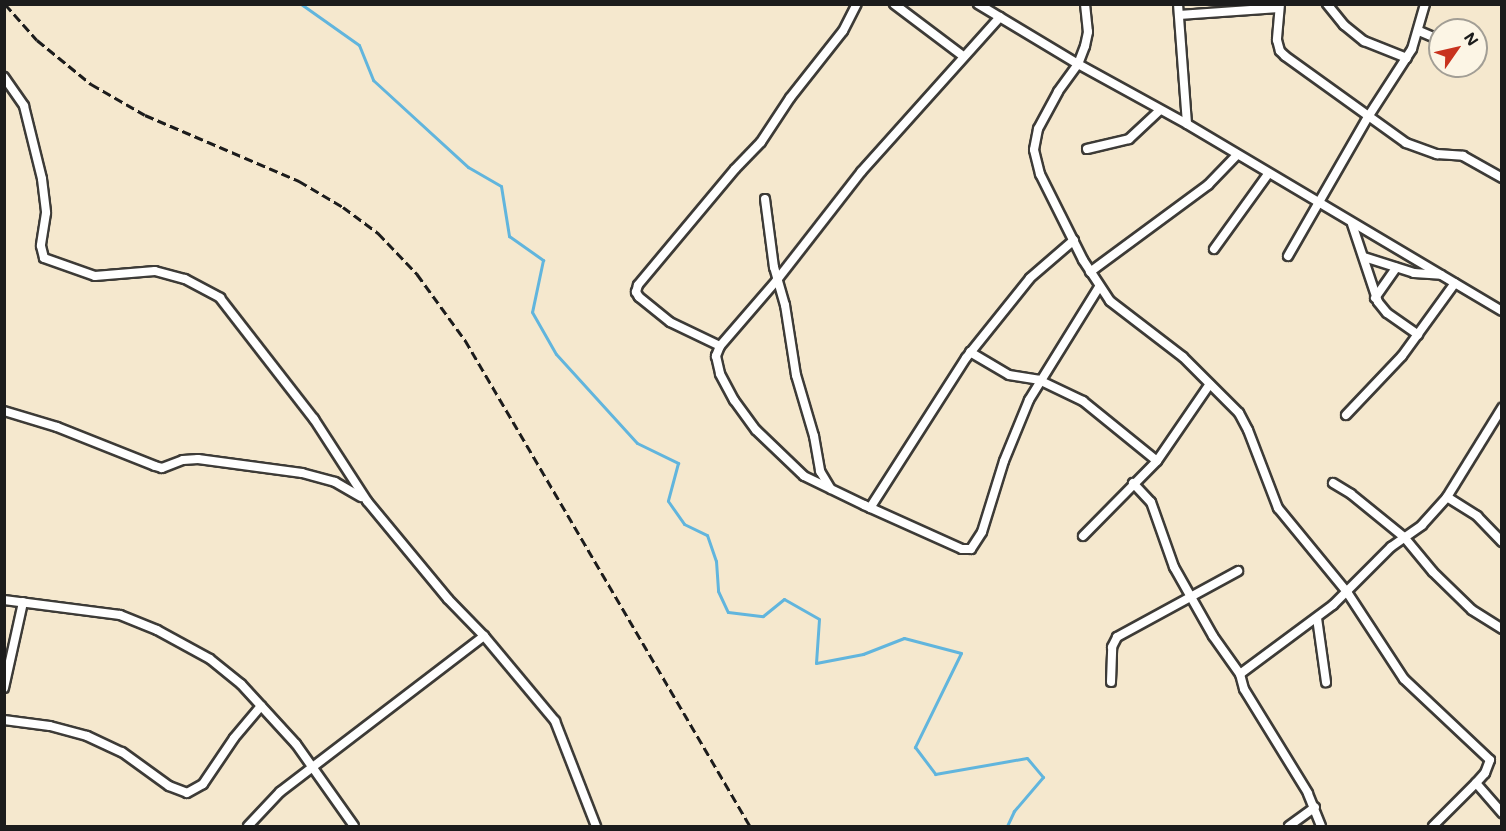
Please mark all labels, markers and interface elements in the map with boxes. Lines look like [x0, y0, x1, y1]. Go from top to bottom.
north arrow [1428, 18, 1488, 78]
text: N [1460, 28, 1484, 50]

